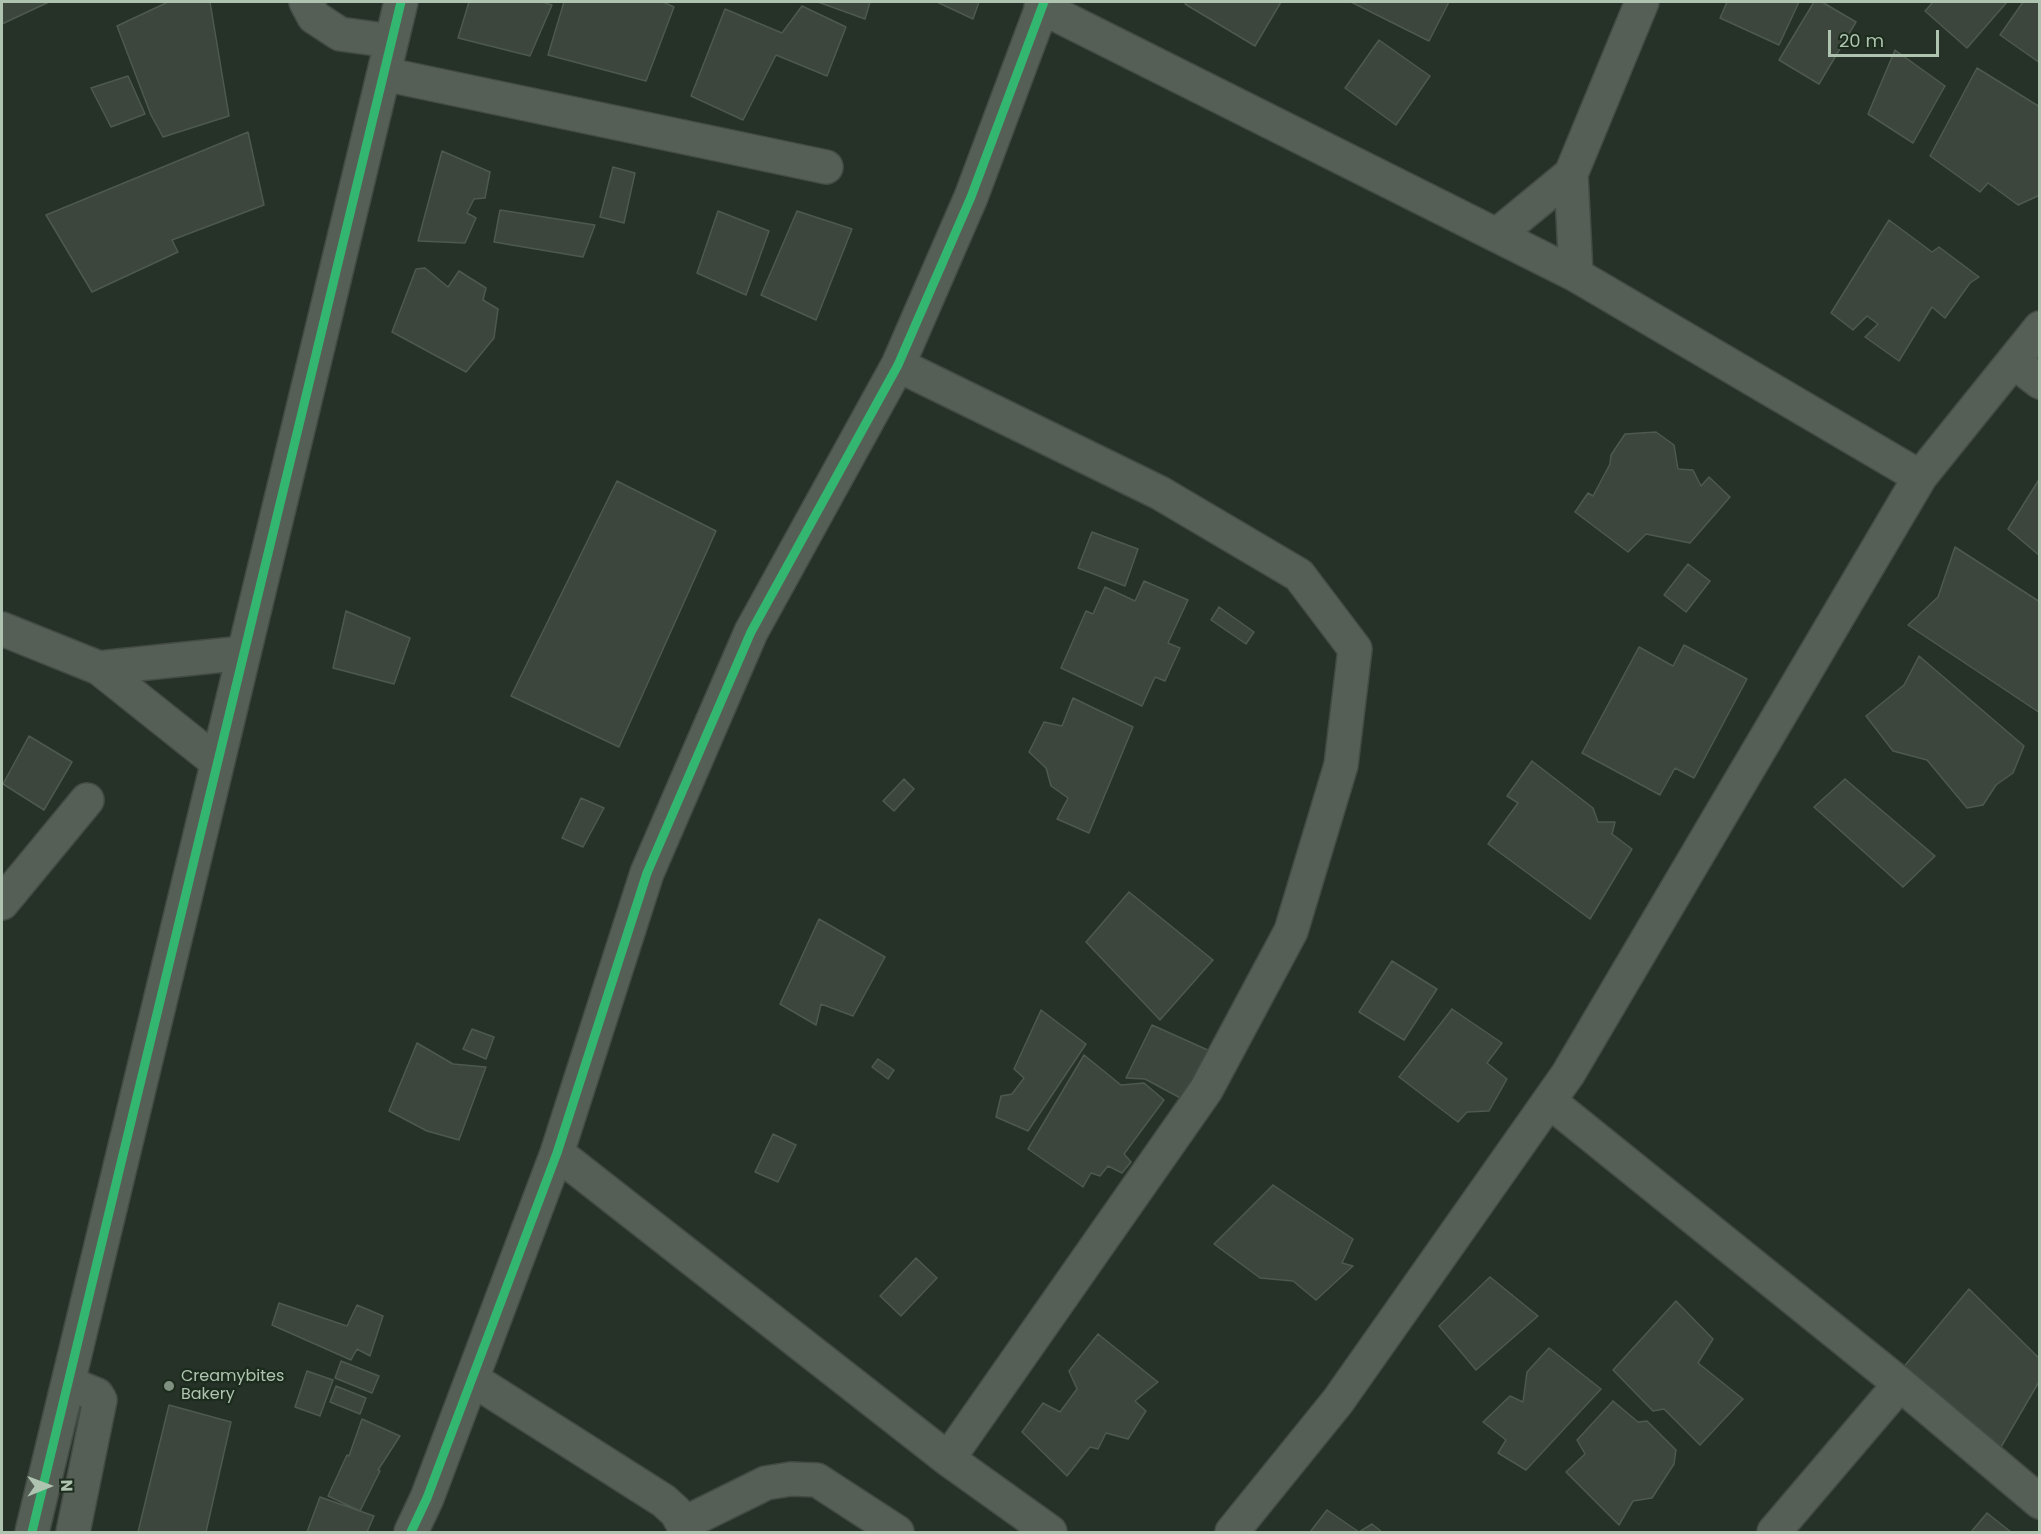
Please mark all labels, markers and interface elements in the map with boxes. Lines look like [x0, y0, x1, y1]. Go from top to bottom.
scale bar [1831, 18, 1942, 56]
text: 20 m [1839, 28, 1884, 53]
place label: Creamybites Bakery [181, 1367, 284, 1405]
marker: Creamybites Bakery [162, 1379, 176, 1393]
north arrow [18, 1456, 78, 1516]
text: N [55, 1479, 78, 1492]

